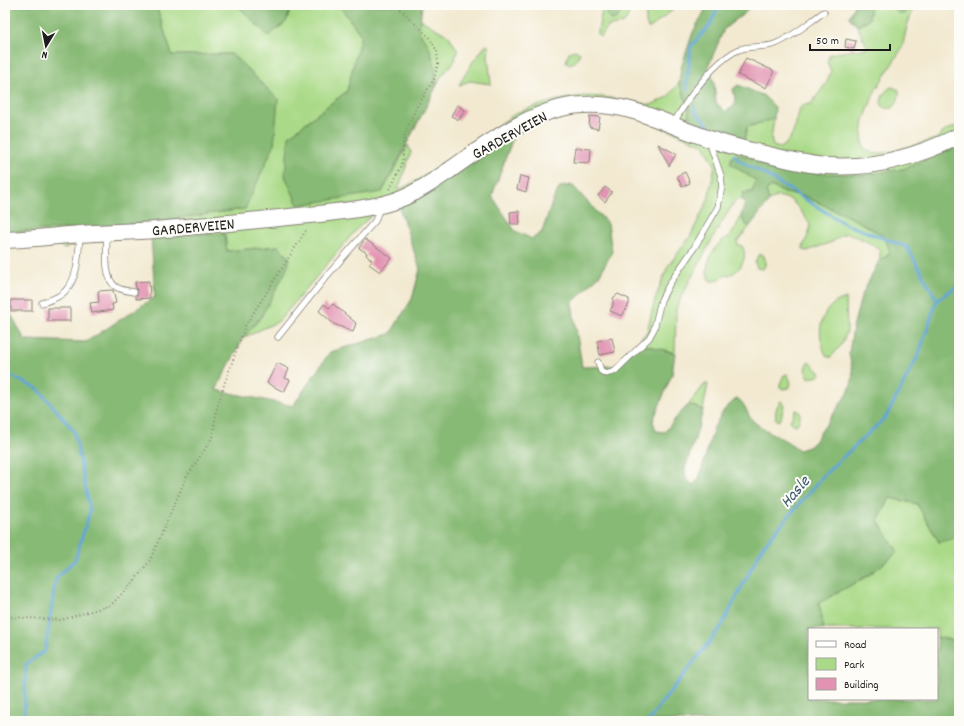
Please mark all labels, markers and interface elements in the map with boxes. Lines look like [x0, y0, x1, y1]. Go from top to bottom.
north arrow [26, 26, 66, 66]
scale bar [810, 26, 890, 52]
text: 50 m [816, 33, 839, 50]
text: N [40, 45, 49, 62]
street label: GARDERVEIEN [468, 106, 552, 166]
street label: GARDERVEIEN [151, 213, 236, 244]
water label: Hasle [776, 471, 818, 514]
legend [808, 628, 938, 700]
text: Road [844, 637, 866, 654]
text: Park [844, 657, 865, 674]
text: Building [844, 677, 879, 694]

